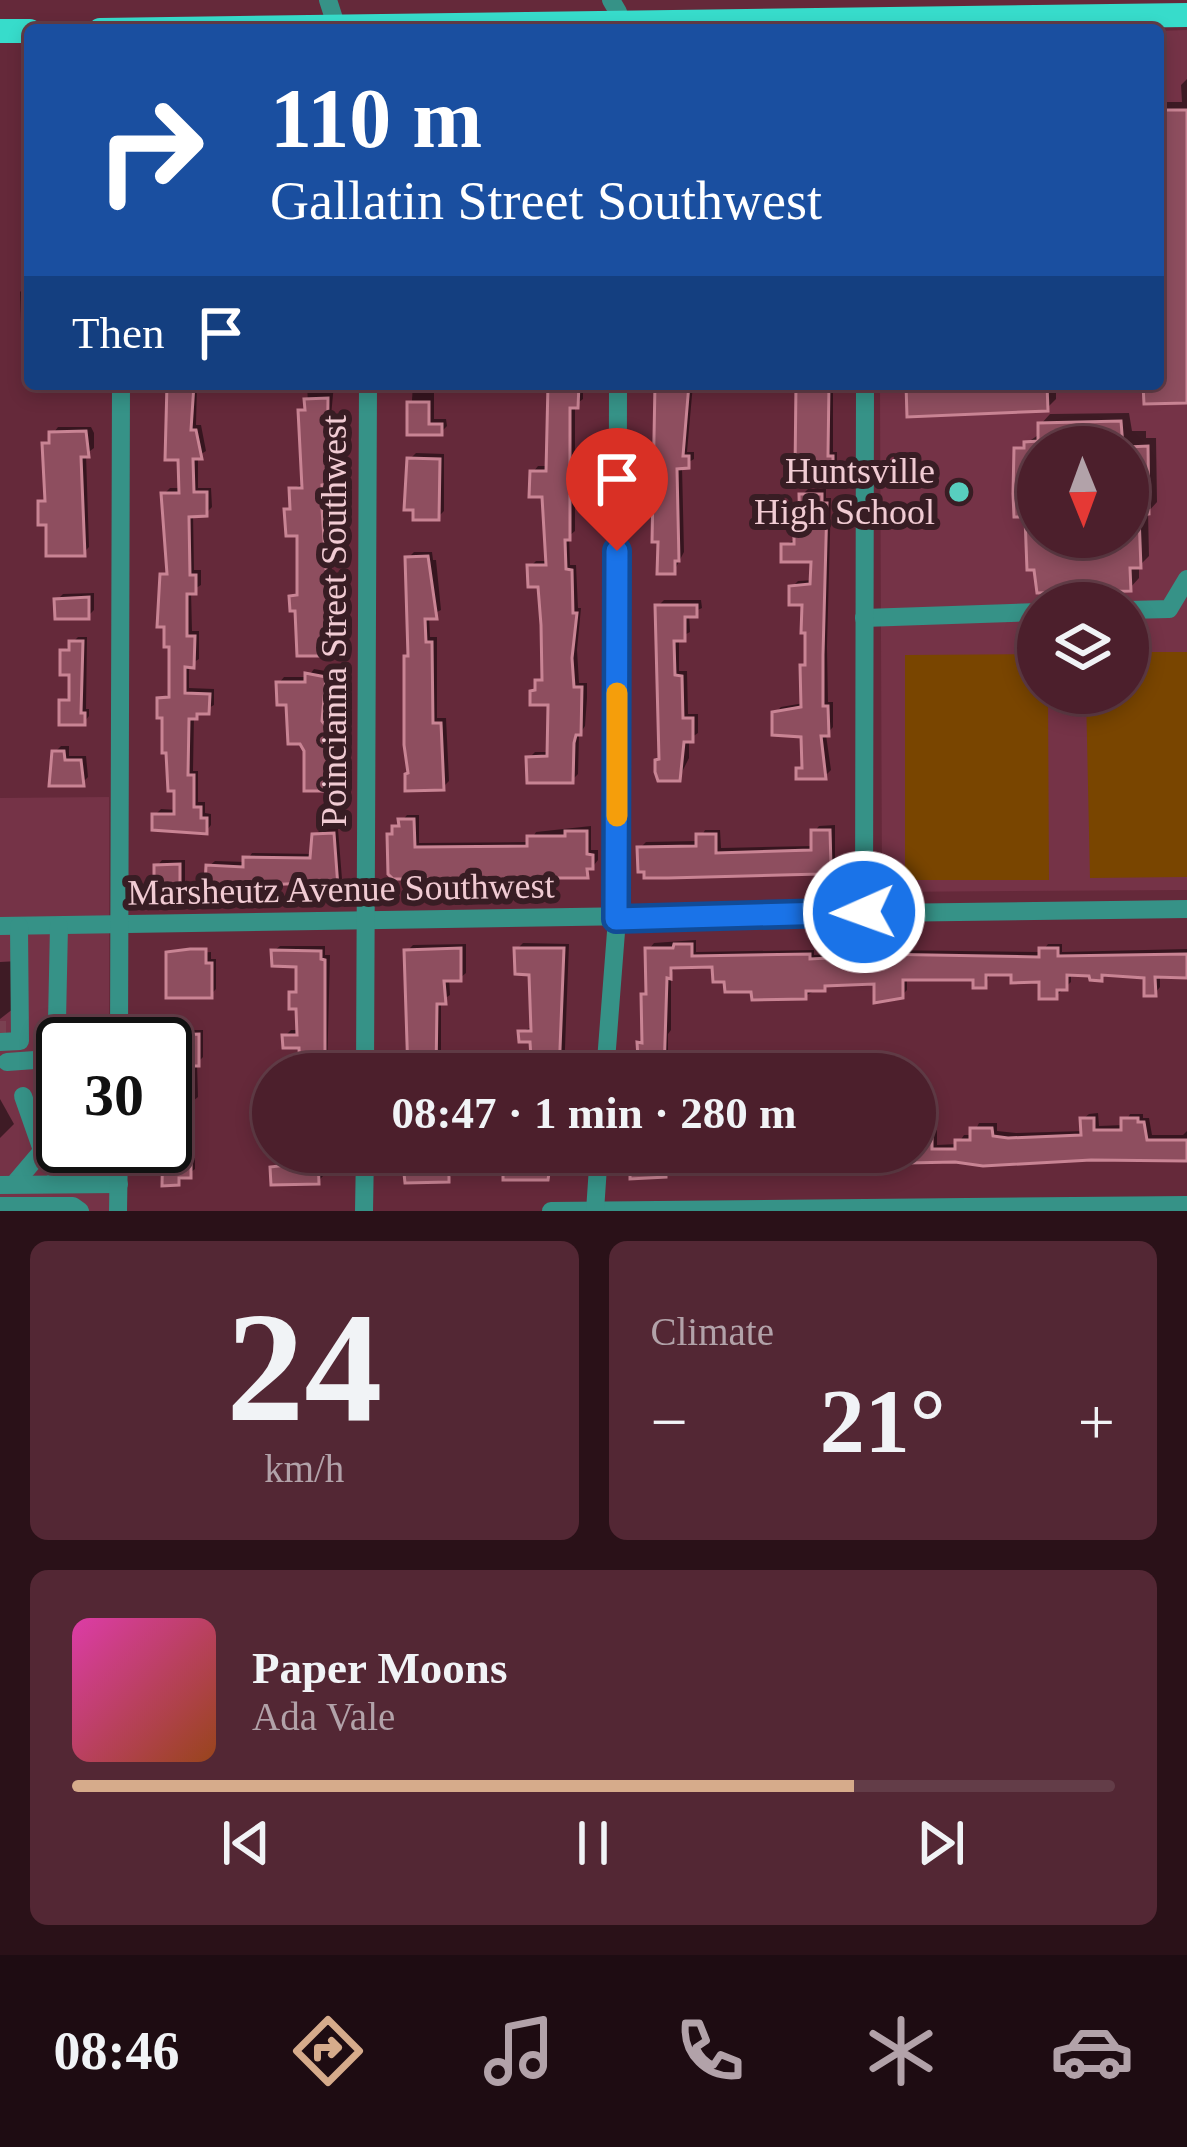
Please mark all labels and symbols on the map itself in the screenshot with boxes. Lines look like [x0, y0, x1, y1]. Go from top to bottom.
street label: Poincianna Street Southwest [314, 415, 354, 827]
north arrow [1017, 426, 1149, 558]
pin [566, 428, 668, 551]
place label: Huntsville High School [754, 451, 935, 532]
marker: Huntsville High School [946, 479, 972, 505]
position arrow [801, 849, 927, 975]
street label: Marsheutz Avenue Southwest [127, 865, 555, 913]
speed limit sign: 30 [36, 1017, 192, 1173]

